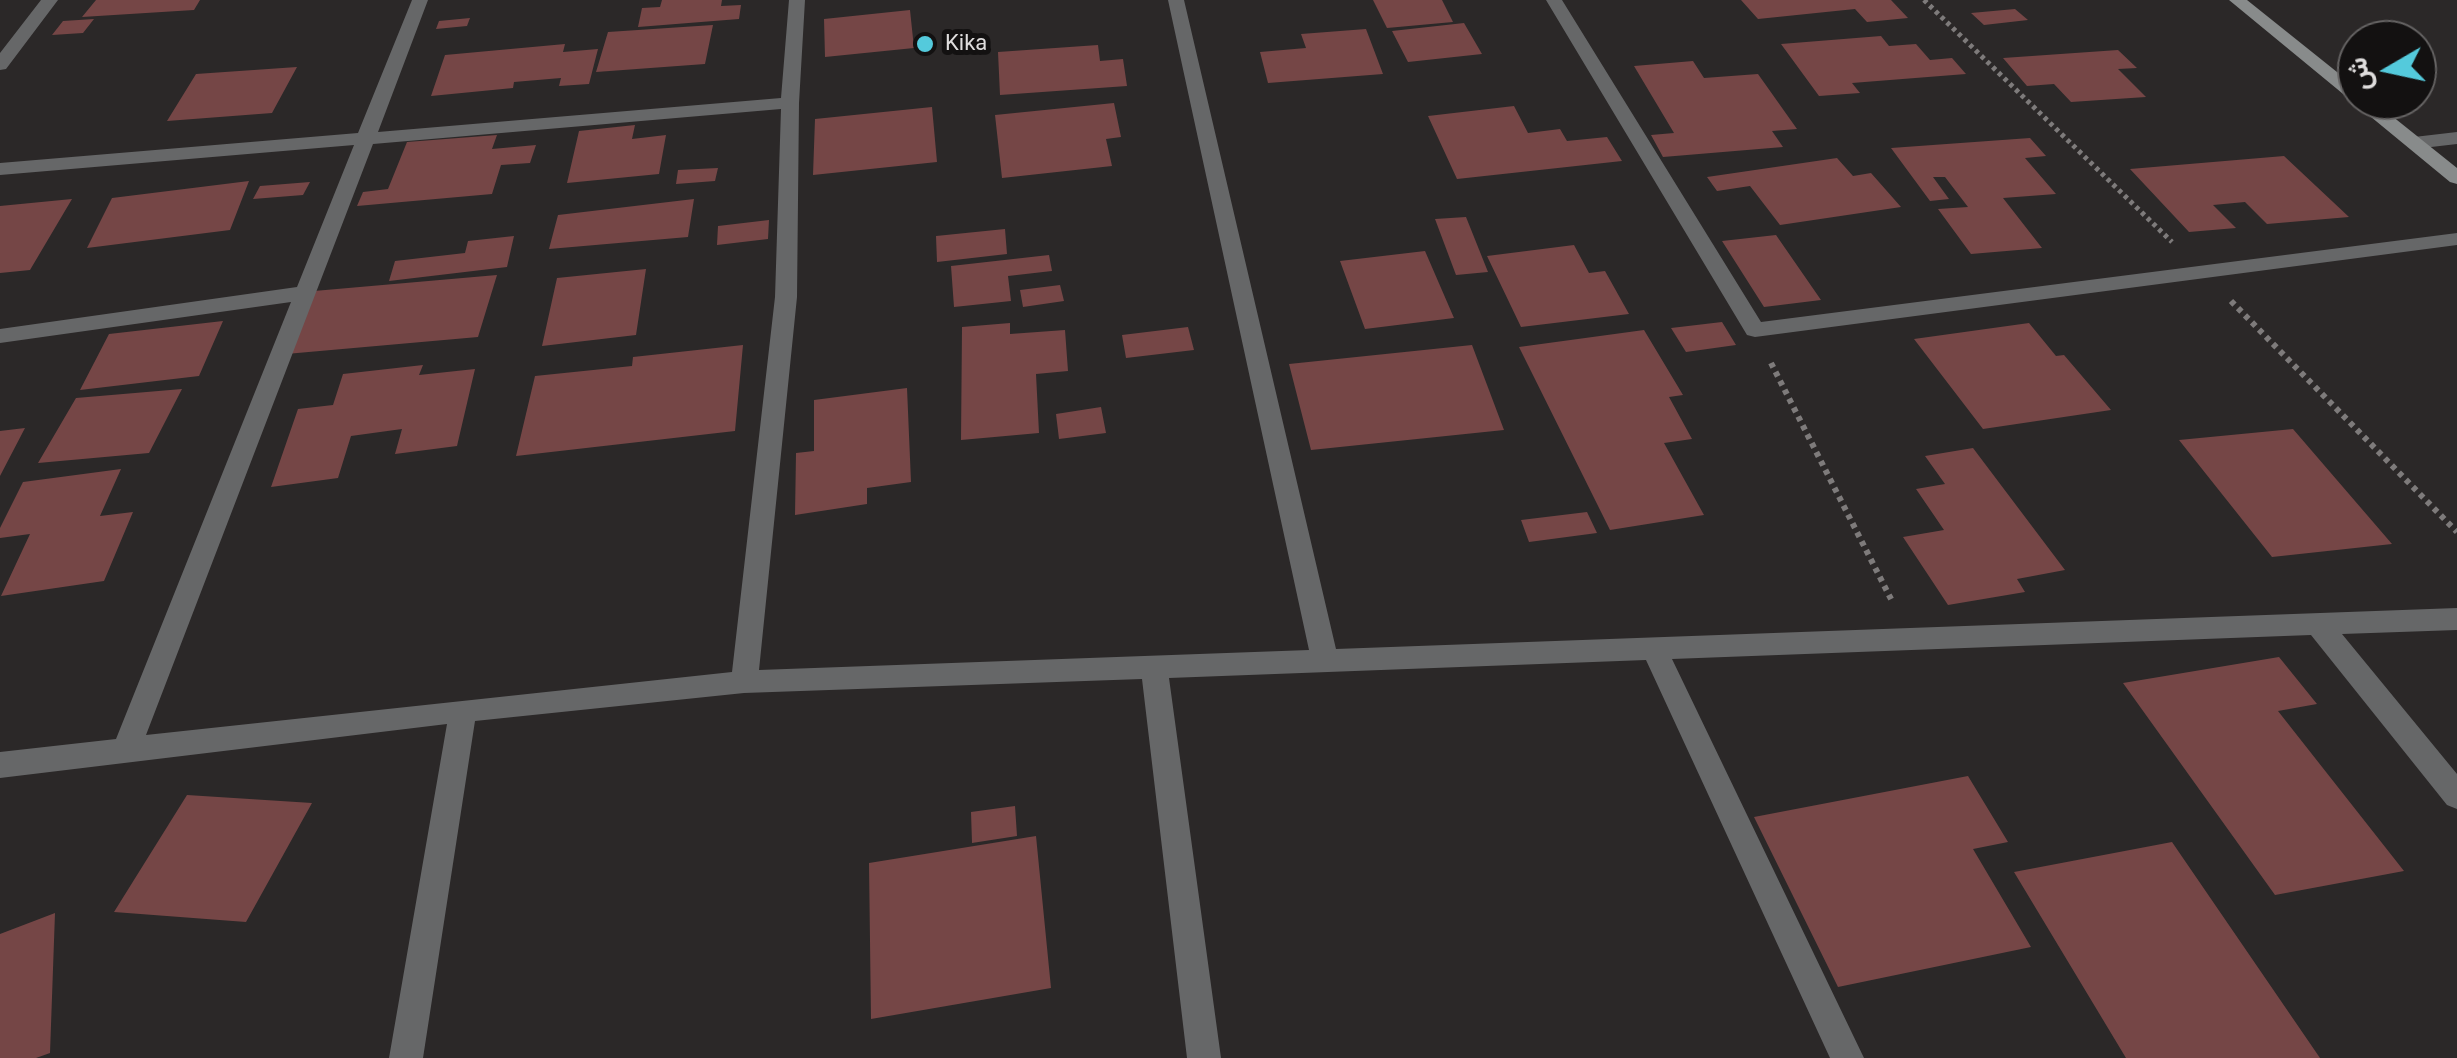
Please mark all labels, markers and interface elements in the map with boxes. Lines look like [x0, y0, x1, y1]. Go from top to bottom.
north arrow [2337, 20, 2437, 120]
place label: Kika [945, 31, 987, 57]
marker: Kika [914, 33, 936, 55]
text: ش [2340, 55, 2378, 94]

